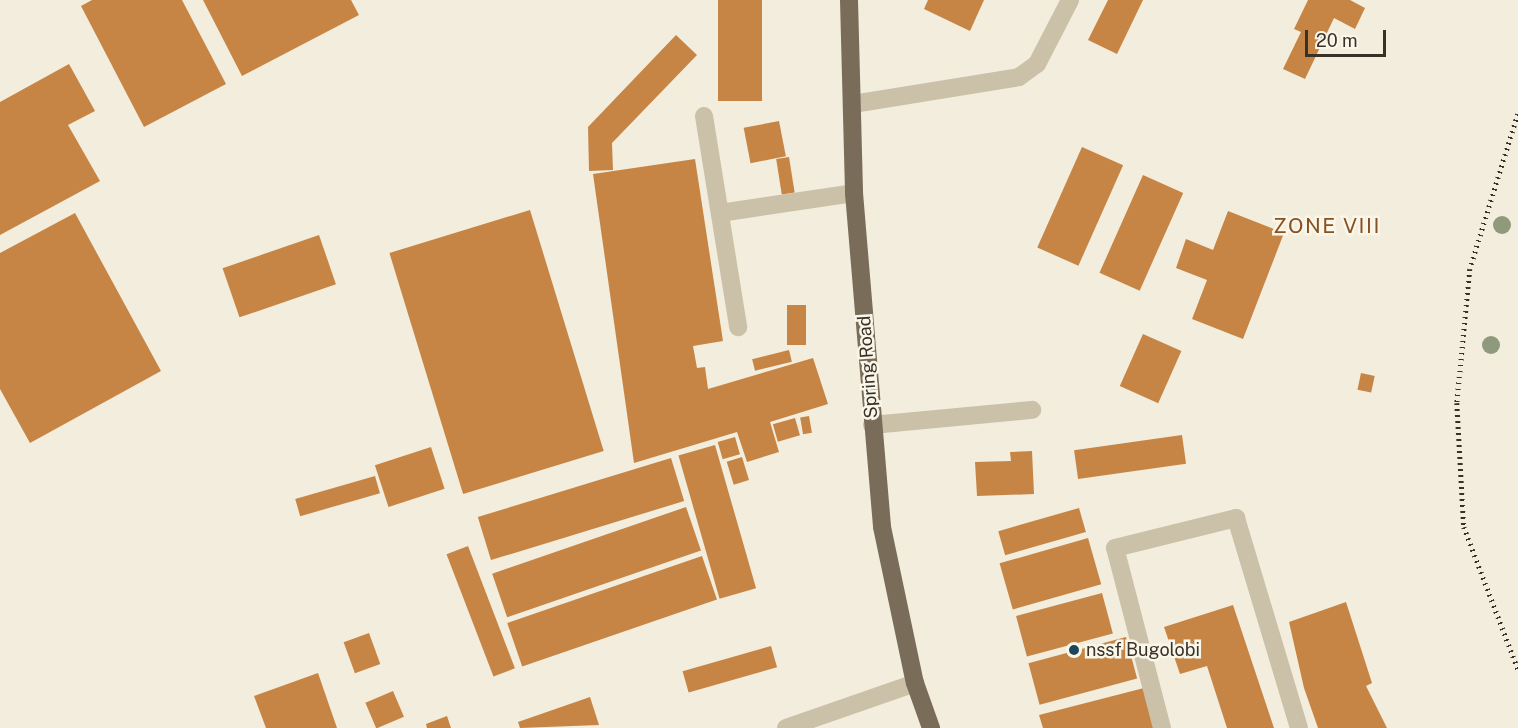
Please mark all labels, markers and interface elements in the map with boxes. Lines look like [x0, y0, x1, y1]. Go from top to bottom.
scale bar [1308, 18, 1389, 56]
text: 20 m [1316, 30, 1358, 51]
district label: ZONE VIII [1273, 213, 1381, 239]
street label: Spring Road [854, 315, 882, 419]
place label: nssf Bugolobi [1086, 639, 1200, 661]
marker: nssf Bugolobi [1067, 643, 1081, 657]

